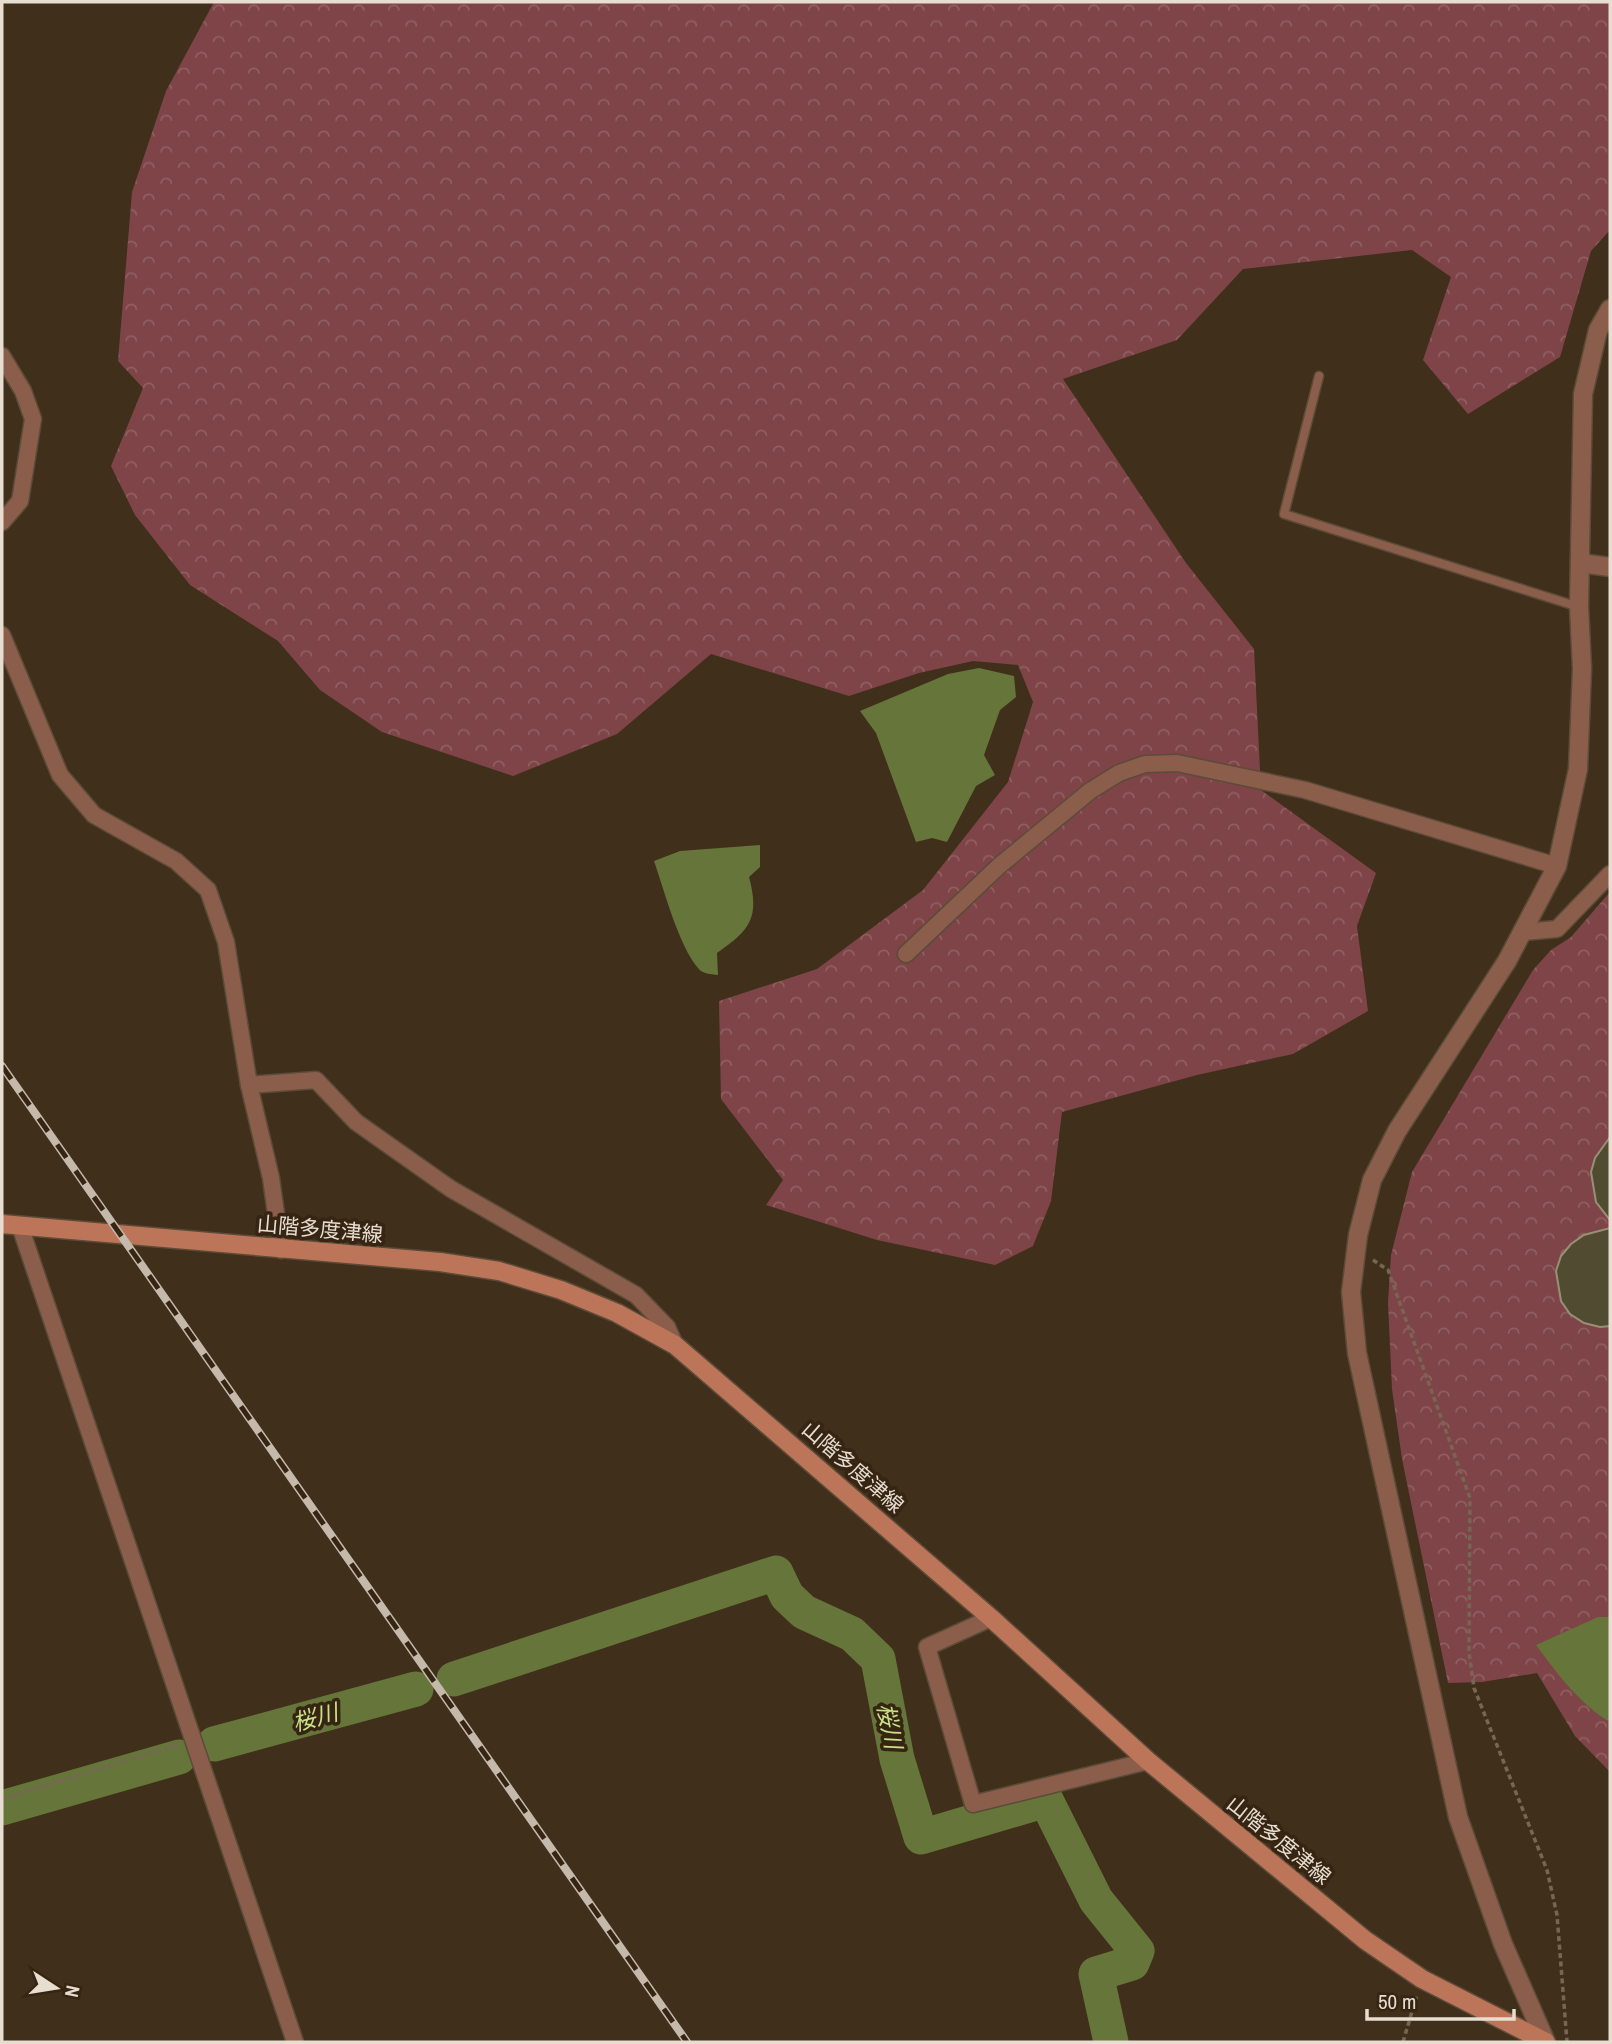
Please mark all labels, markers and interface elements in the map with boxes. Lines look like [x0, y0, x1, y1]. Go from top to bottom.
street label: 山階多度津線 [256, 1209, 384, 1249]
street label: 山階多度津線 [796, 1415, 910, 1519]
water label: 桜川 [289, 1695, 344, 1738]
water label: 桜川 [870, 1700, 910, 1754]
street label: 山階多度津線 [1221, 1789, 1337, 1891]
north arrow [21, 1953, 91, 2023]
scale bar [1367, 1978, 1514, 2022]
text: N [59, 1983, 87, 2000]
text: 50 m [1378, 1987, 1416, 2016]

